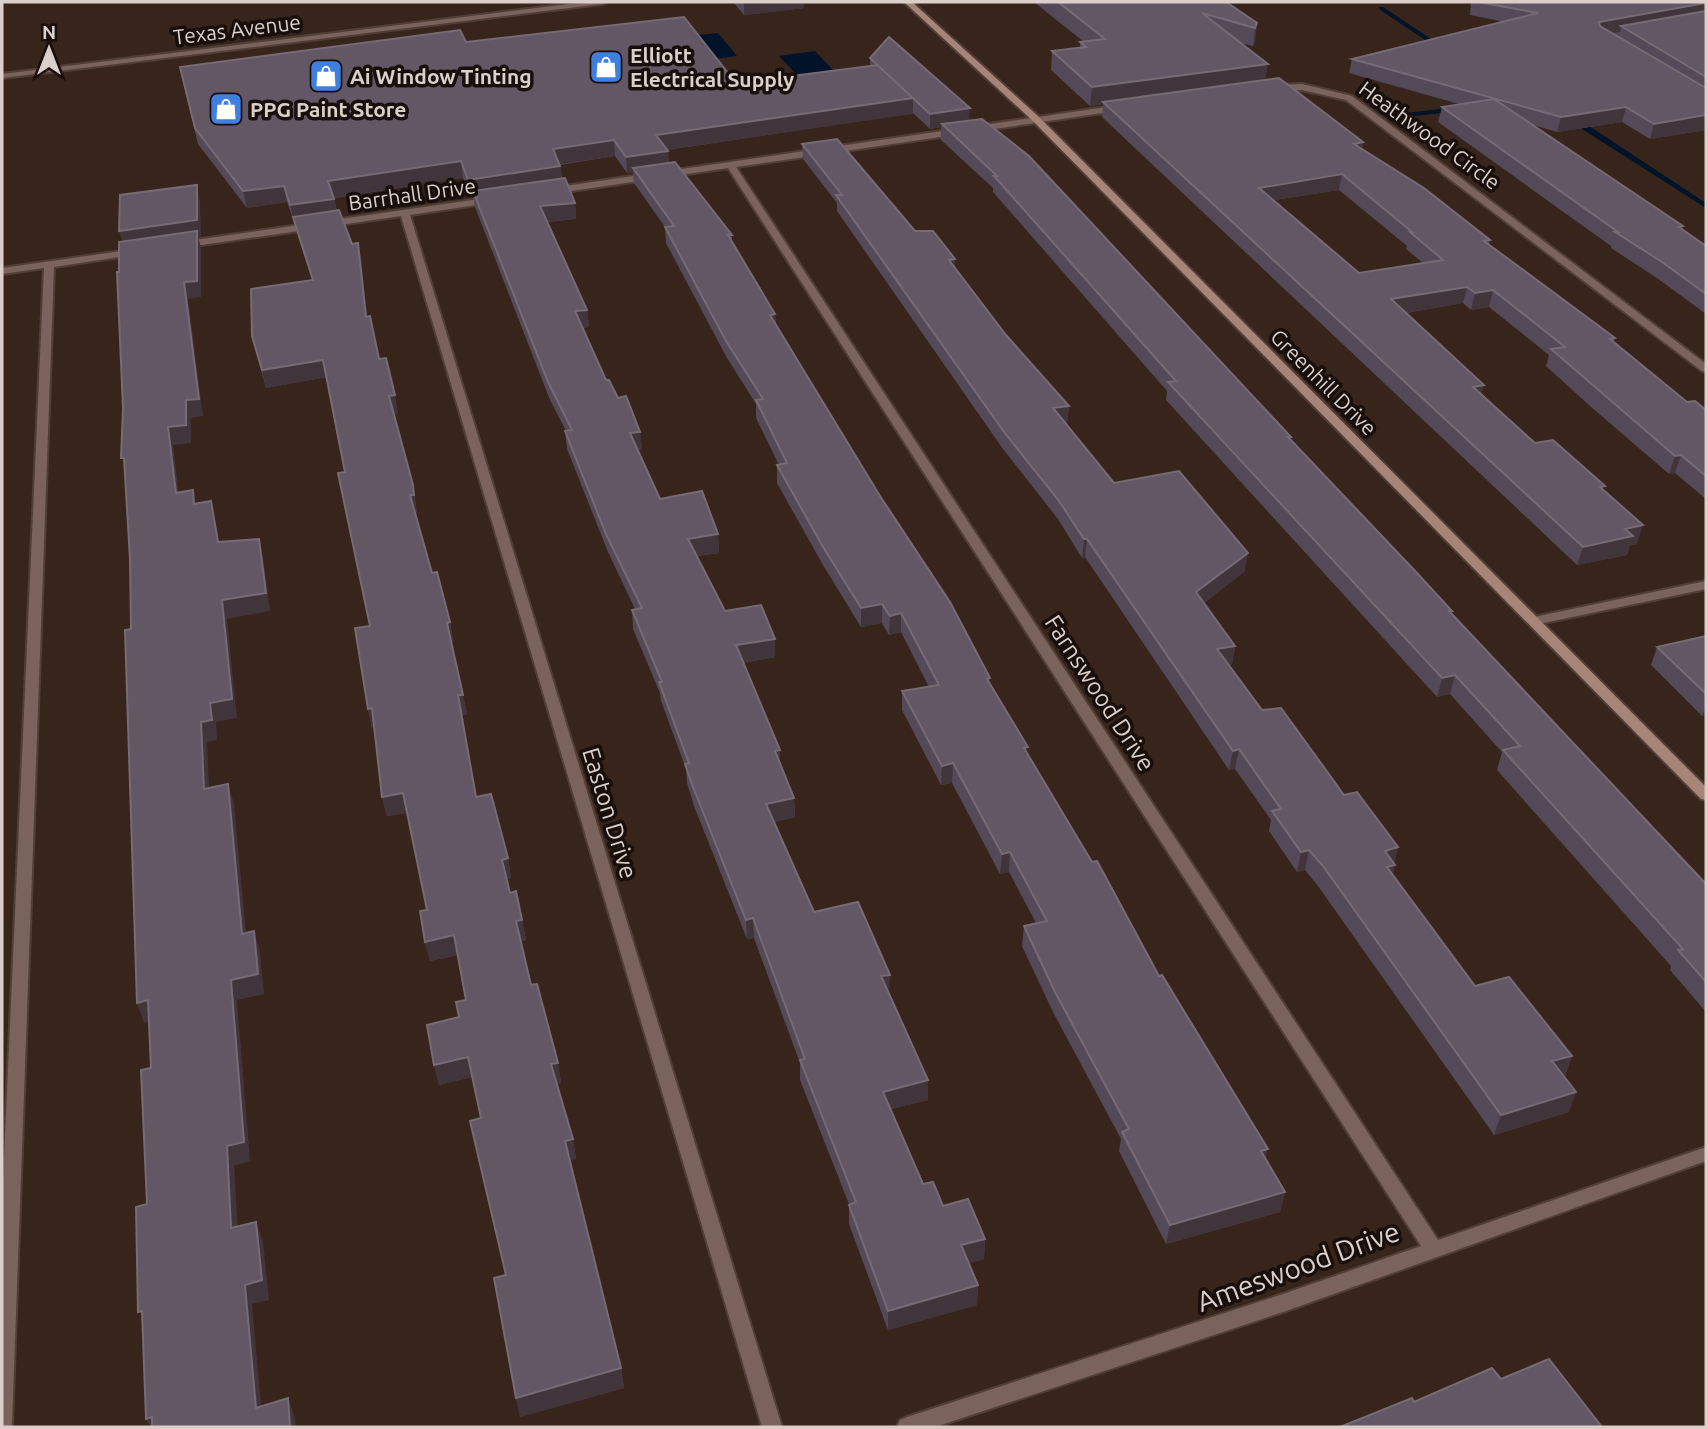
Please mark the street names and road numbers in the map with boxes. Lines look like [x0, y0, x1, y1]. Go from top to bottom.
street label: Texas Avenue [172, 9, 302, 49]
street label: Heathwood Circle [1355, 76, 1505, 194]
street label: Barrhall Drive [347, 173, 477, 215]
street label: Greenhill Drive [1266, 324, 1382, 440]
street label: Farnswood Drive [1040, 610, 1160, 776]
street label: Easton Drive [577, 744, 643, 882]
street label: Ameswood Drive [1192, 1215, 1404, 1317]

